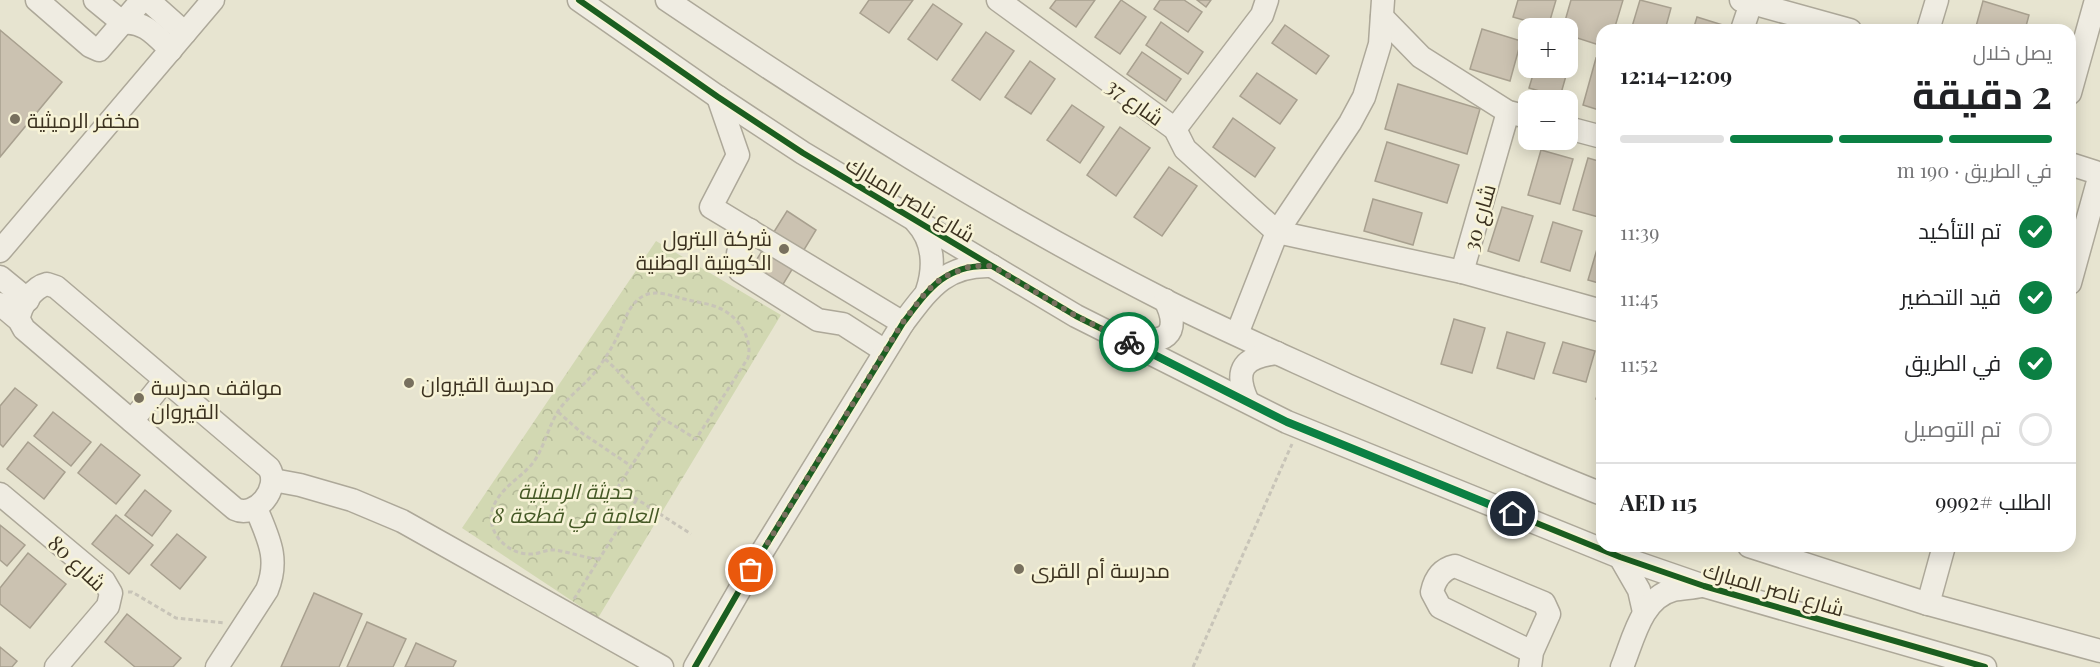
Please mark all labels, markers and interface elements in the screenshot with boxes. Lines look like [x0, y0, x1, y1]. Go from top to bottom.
map controls [1518, 18, 1578, 150]
button: + [1518, 18, 1578, 78]
text: يصل خلال [1973, 38, 2052, 65]
text: 12:09–12:14 [1620, 60, 1732, 90]
text: 2 دقيقة [1912, 67, 2052, 119]
street label: شارع 37 [1101, 71, 1170, 133]
button: − [1518, 90, 1578, 150]
place label: مخفر الرميثية [27, 105, 140, 133]
marker: مخفر الرميثية [8, 112, 22, 126]
street label: شارع ناصر المبارك [840, 148, 981, 249]
text: في الطريق · 190 m [1897, 156, 2052, 183]
street label: شارع 30 [1455, 180, 1503, 254]
text: تم التأكيد [1918, 215, 2001, 245]
icon: check [2019, 215, 2052, 248]
text: 11:39 [1620, 218, 1659, 245]
place label: شركة البترول الكويتية الوطنية [636, 223, 772, 275]
marker: شركة البترول الكويتية الوطنية [777, 242, 791, 256]
text: قيد التحضير [1900, 281, 2001, 311]
icon: check [2019, 281, 2052, 314]
text: 11:45 [1620, 284, 1658, 311]
courier [1099, 312, 1159, 372]
icon: bike [1113, 326, 1146, 359]
text: في الطريق [1905, 347, 2001, 377]
icon: check [2019, 347, 2052, 380]
text: 11:52 [1620, 350, 1658, 377]
place label: مدرسة القيروان [421, 369, 554, 398]
place label: مواقف مدرسة القيروان [151, 372, 282, 425]
marker: مدرسة القيروان [402, 376, 416, 390]
marker: مواقف مدرسة القيروان [132, 391, 146, 405]
text: تم التوصيل [1904, 413, 2001, 443]
park label: حديثة الرميثية العامة في قطعة 8 [492, 476, 660, 533]
text: الطلب #9992 [1935, 486, 2052, 516]
text: AED 115 [1620, 487, 1697, 517]
pin [1487, 488, 1538, 539]
icon: home [1496, 497, 1529, 530]
street label: شارع 80 [42, 528, 113, 597]
pin [725, 544, 776, 595]
icon: bag [734, 553, 767, 586]
street label: شارع ناصر المبارك [1700, 554, 1848, 623]
place label: مدرسة أم القرى [1031, 555, 1170, 585]
marker: مدرسة أم القرى [1012, 562, 1026, 576]

